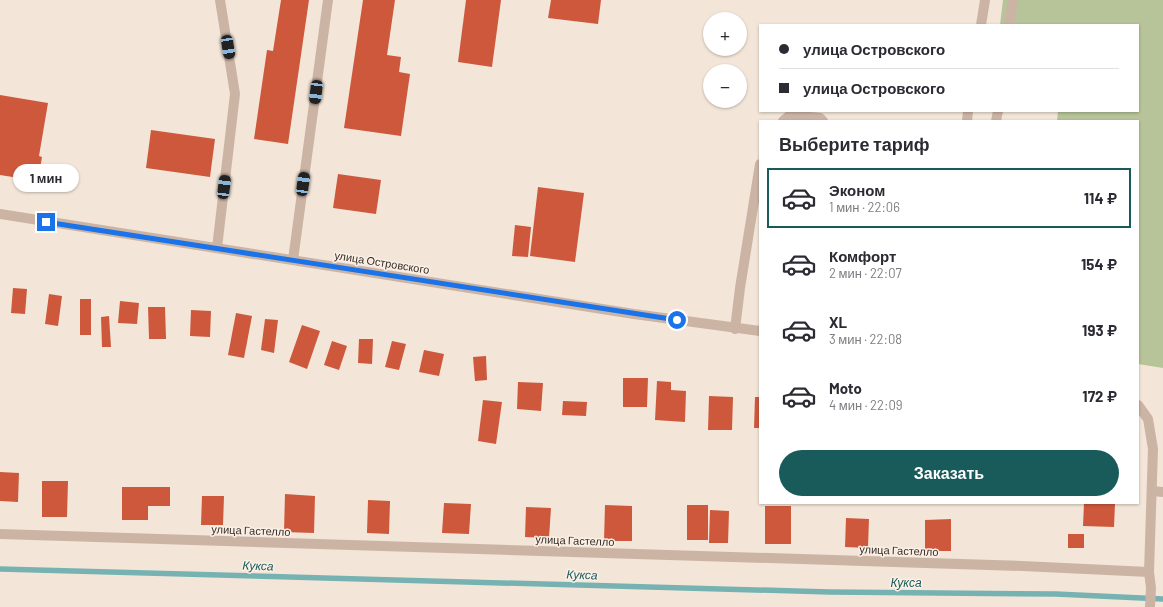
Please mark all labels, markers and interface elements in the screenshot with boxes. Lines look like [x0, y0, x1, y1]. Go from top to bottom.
map controls [703, 12, 747, 108]
button: + [703, 12, 747, 56]
car [220, 34, 236, 60]
text: улица Островского [803, 40, 945, 58]
button: − [703, 64, 747, 108]
car [309, 79, 323, 105]
text: улица Островского [803, 79, 945, 97]
text: Выберите тариф [779, 133, 930, 155]
callout: 1 мин [13, 164, 79, 192]
text: 1 мин [30, 170, 62, 186]
car [295, 171, 311, 197]
car [217, 174, 231, 200]
icon: car [781, 180, 817, 216]
text: Эконом [829, 181, 885, 199]
text: 114 ₽ [1084, 189, 1117, 207]
text: 1 мин · 22:06 [829, 199, 900, 215]
route end [37, 213, 55, 231]
icon: car [781, 246, 817, 282]
text: Комфорт [829, 247, 896, 265]
street label: улица Островского [334, 248, 430, 276]
text: 154 ₽ [1081, 255, 1117, 273]
text: 2 мин · 22:07 [829, 265, 902, 281]
route start [668, 311, 686, 329]
icon: car [781, 312, 817, 348]
text: XL [829, 313, 847, 331]
text: 193 ₽ [1082, 321, 1117, 339]
text: 3 мин · 22:08 [829, 331, 902, 347]
icon: car [781, 378, 817, 414]
text: Moto [829, 379, 862, 397]
text: 172 ₽ [1082, 387, 1117, 405]
text: 4 мин · 22:09 [829, 397, 903, 413]
button: Заказать [779, 450, 1119, 496]
street label: улица Гастелло [211, 522, 291, 538]
street label: улица Гастелло [535, 532, 615, 548]
street label: улица Гастелло [859, 542, 939, 558]
water label: Кукса [242, 557, 274, 574]
water label: Кукса [566, 566, 598, 583]
water label: Кукса [890, 575, 922, 590]

